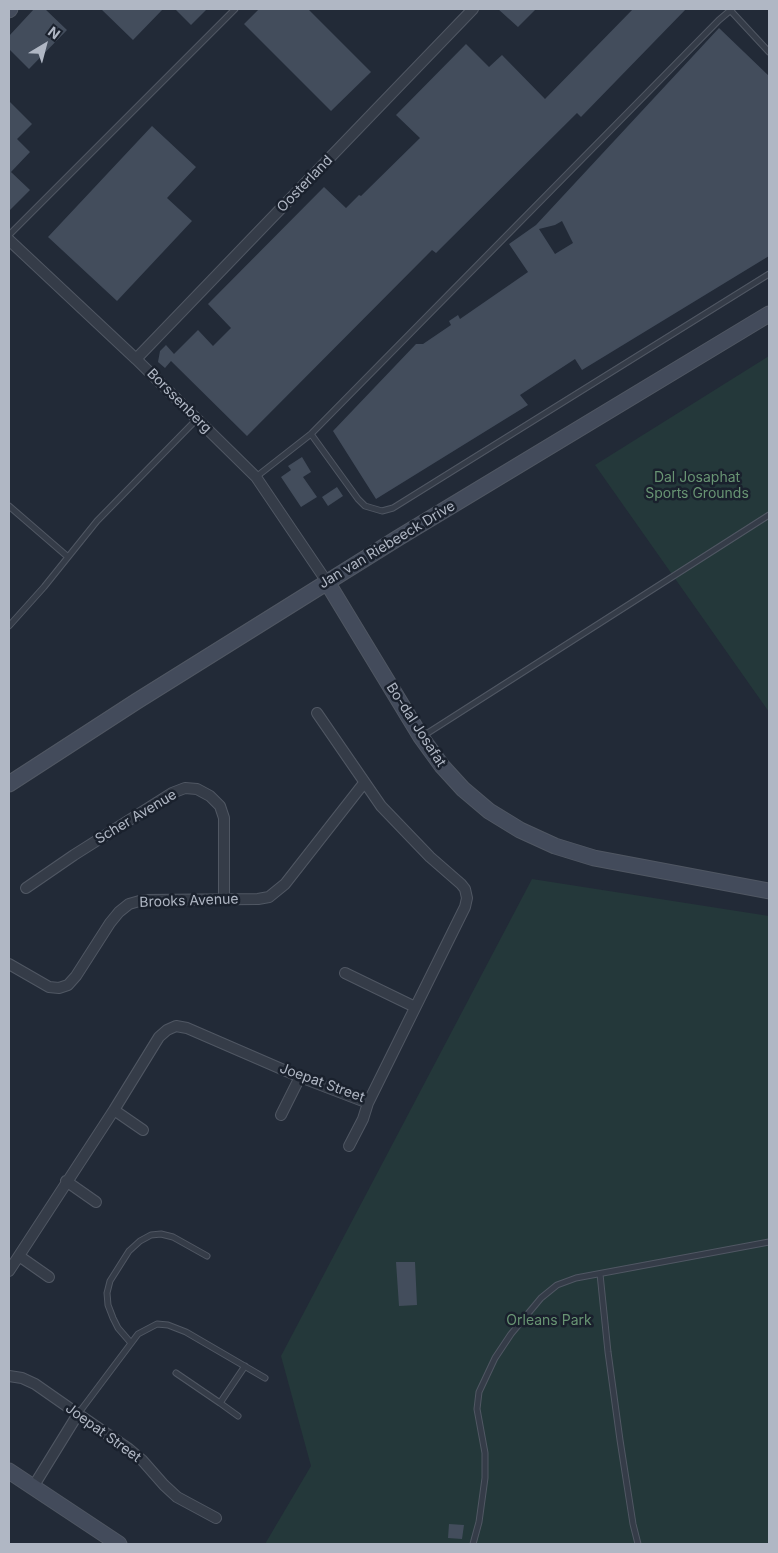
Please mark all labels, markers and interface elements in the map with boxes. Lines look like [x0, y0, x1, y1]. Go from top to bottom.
north arrow [20, 20, 70, 70]
text: N [45, 23, 64, 43]
street label: Oosterland [274, 152, 336, 216]
street label: Borssenberg [143, 365, 215, 437]
park label: Dal Josaphat Sports Grounds [645, 470, 749, 502]
street label: Jan van Riebeeck Drive [316, 498, 458, 592]
street label: Bo-dal Josafat [383, 680, 449, 770]
street label: Scher Avenue [92, 786, 180, 848]
street label: Brooks Avenue [139, 891, 239, 911]
street label: Joepat Street [277, 1060, 367, 1106]
park label: Orleans Park [506, 1313, 592, 1329]
street label: Joepat Street [62, 1400, 144, 1466]

